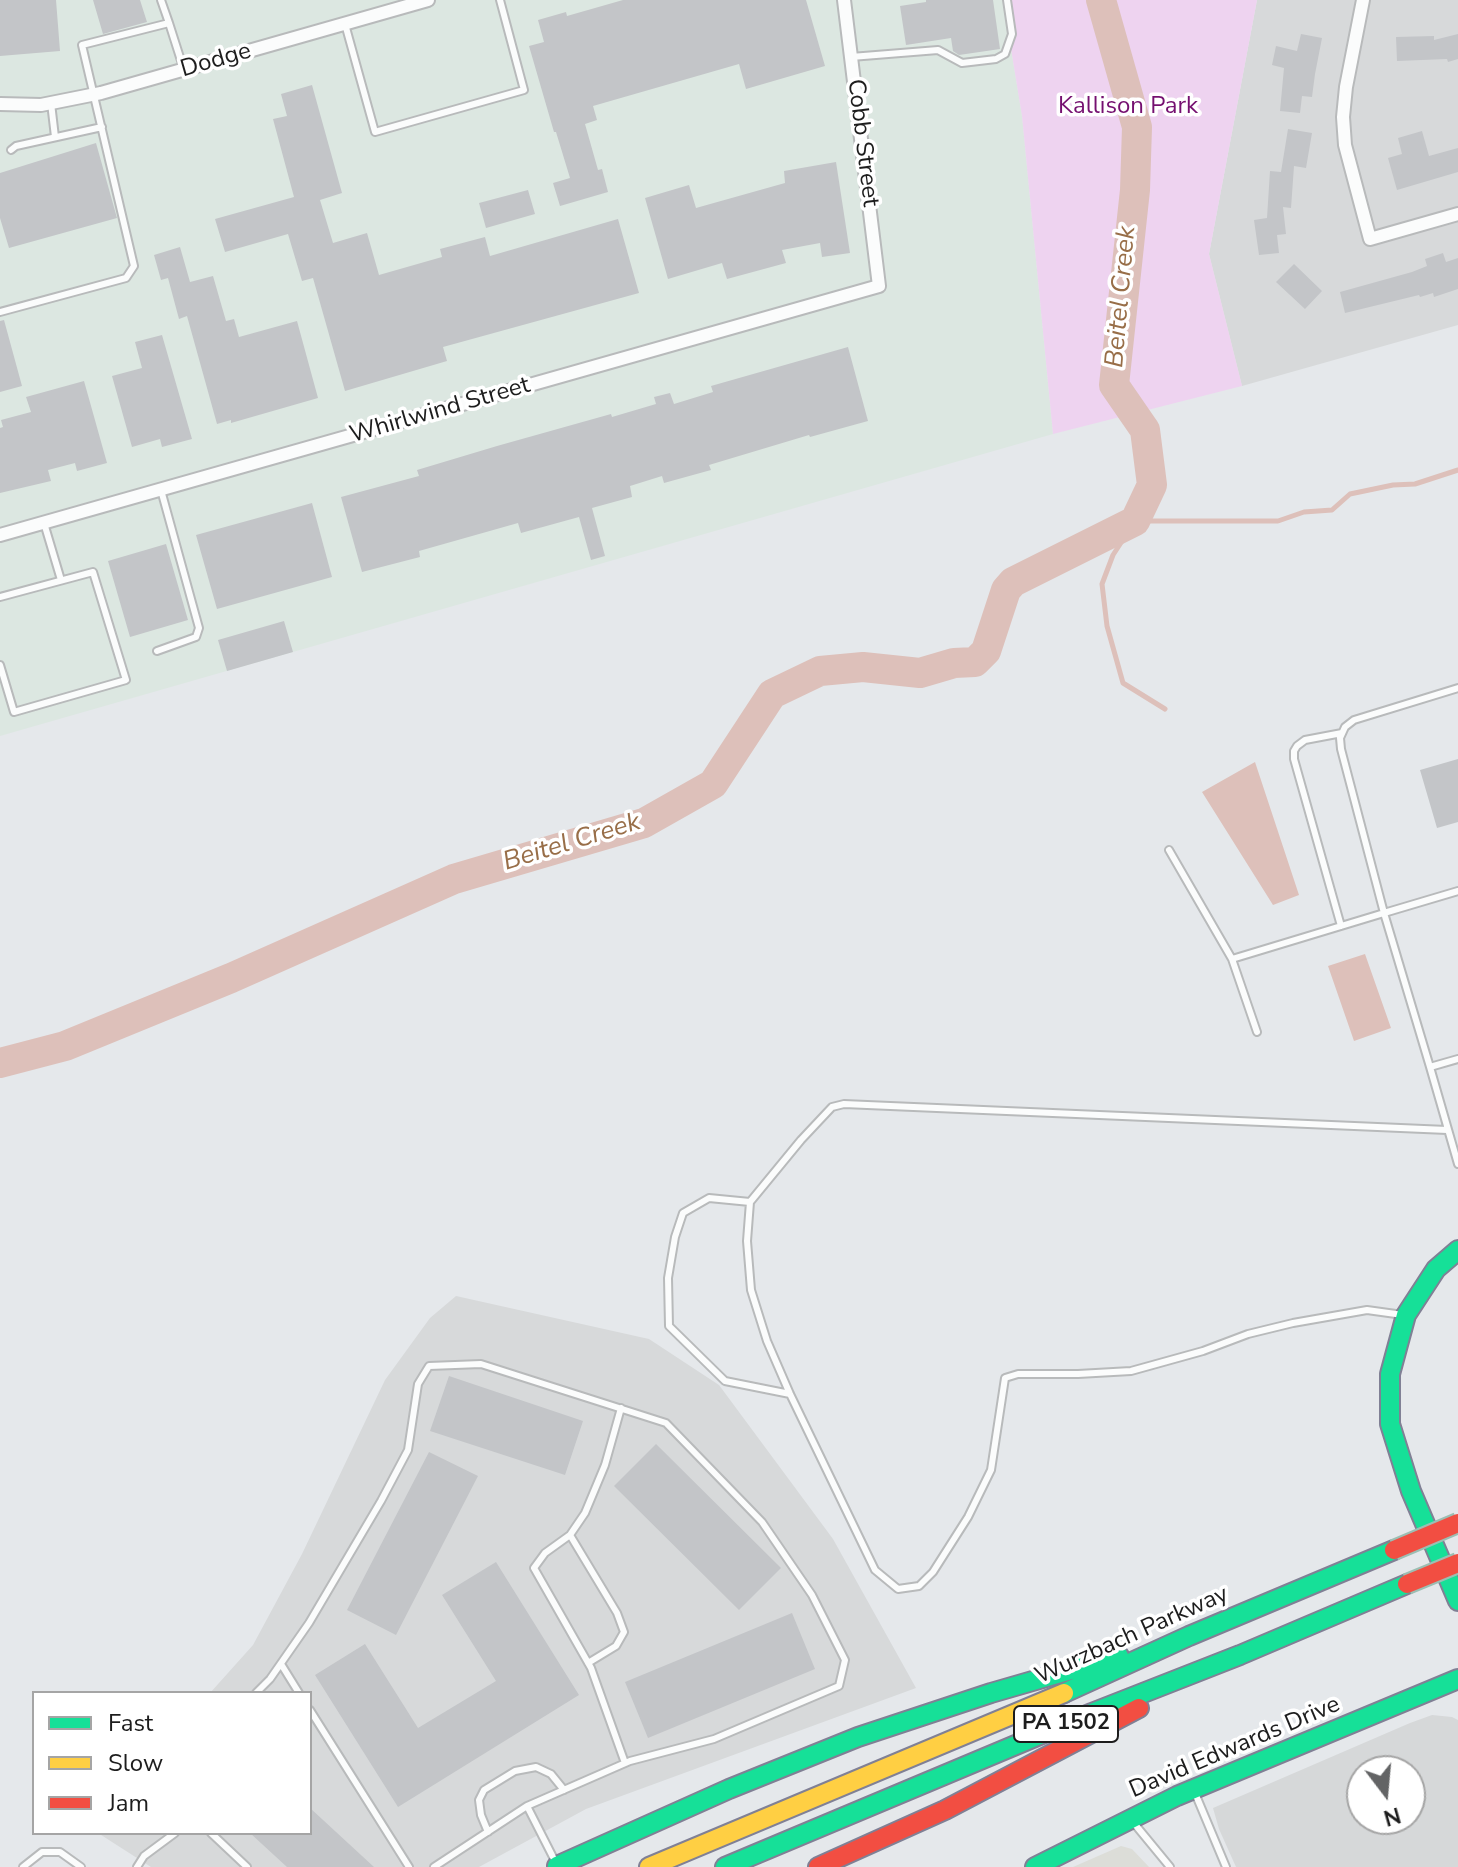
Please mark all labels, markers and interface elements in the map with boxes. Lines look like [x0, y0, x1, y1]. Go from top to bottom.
street label: Dodge [177, 37, 255, 85]
street label: Cobb Street [840, 78, 884, 208]
park label: Kallison Park [1058, 93, 1198, 121]
water label: Beitel Creek [1100, 225, 1144, 369]
street label: Whirlwind Street [347, 372, 533, 450]
water label: Beitel Creek [500, 807, 644, 879]
street label: Wurzbach Parkway [1031, 1580, 1233, 1692]
legend [32, 1691, 312, 1835]
street label: David Edwards Drive [1125, 1691, 1345, 1805]
road number: PA 1502 [1014, 1706, 1118, 1742]
text: Fast [108, 1707, 153, 1739]
text: Slow [108, 1747, 163, 1779]
north arrow [1346, 1755, 1426, 1835]
text: Jam [108, 1787, 149, 1819]
text: N [1380, 1799, 1404, 1833]

